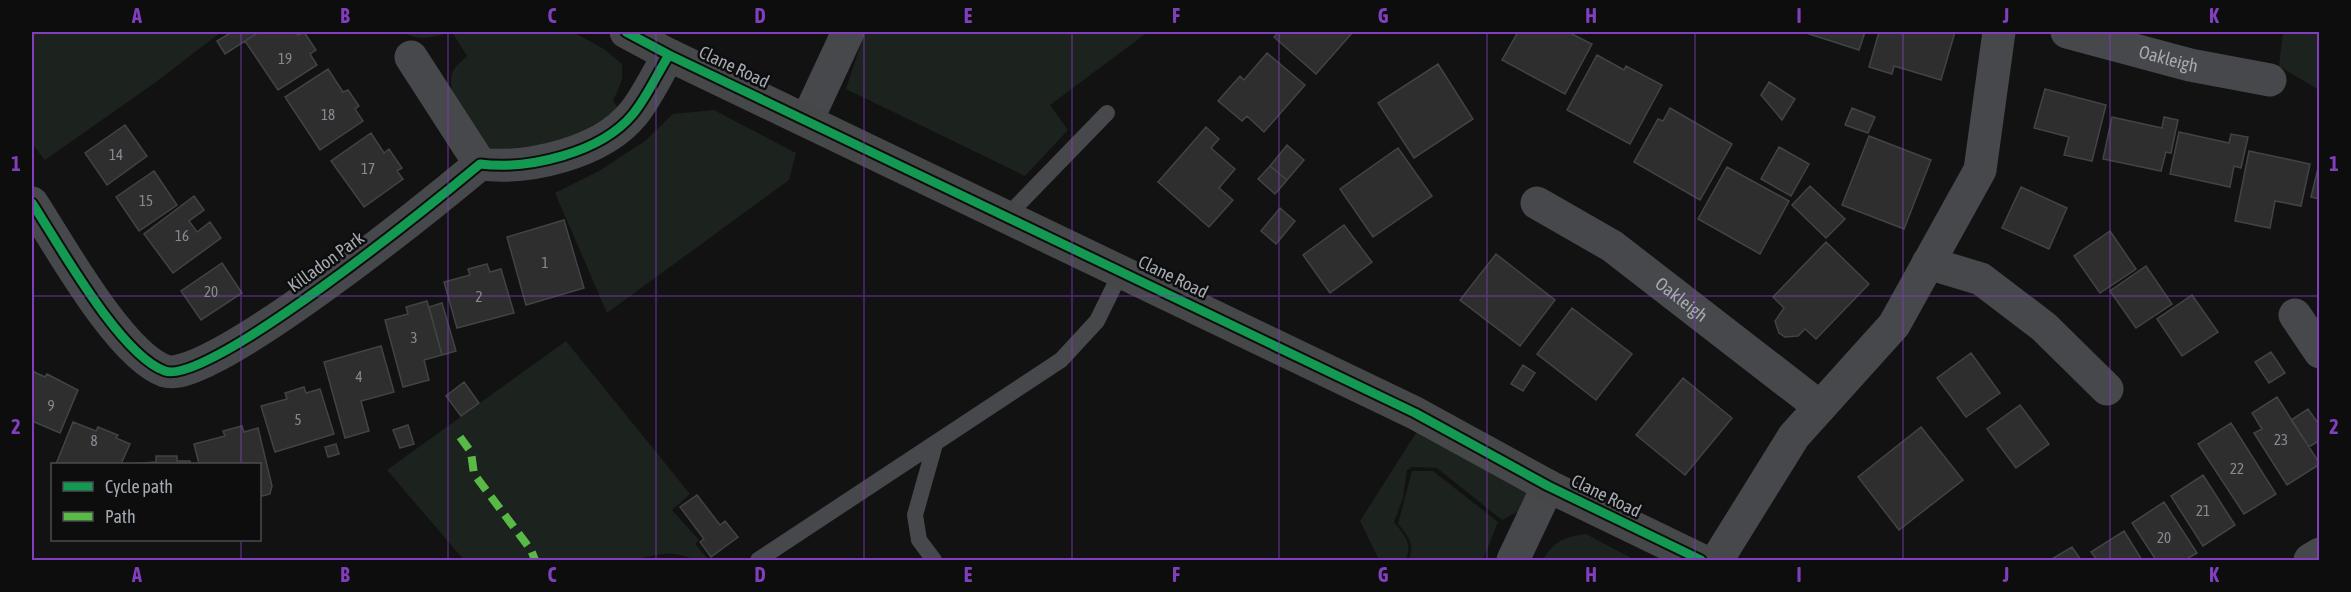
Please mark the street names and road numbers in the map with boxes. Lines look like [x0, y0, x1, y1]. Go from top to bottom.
street label: Clane Road [696, 41, 773, 92]
street label: Oakleigh [2137, 41, 2200, 76]
street label: Killadon Park [283, 227, 368, 296]
street label: Clane Road [1135, 251, 1212, 302]
street label: Oakleigh [1651, 272, 1712, 326]
street label: Clane Road [1568, 470, 1645, 521]

